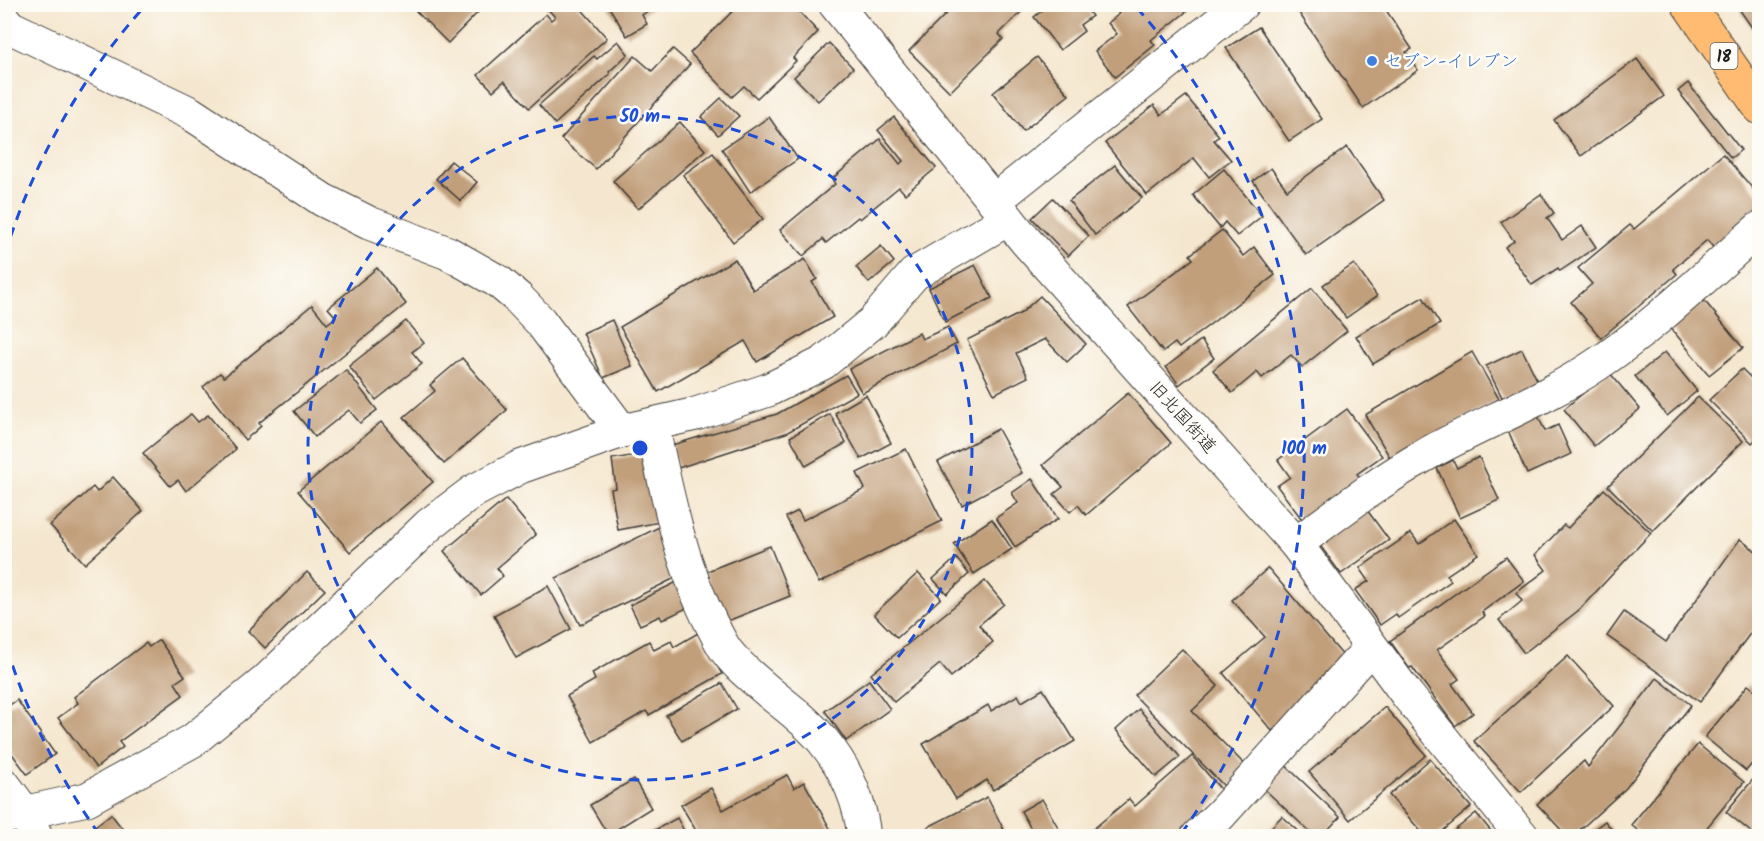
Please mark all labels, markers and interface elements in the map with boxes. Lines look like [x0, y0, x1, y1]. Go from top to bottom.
road number: 18 [1710, 43, 1738, 69]
place label: セブン-イレブン [1384, 48, 1518, 77]
marker: セブン-イレブン [1365, 54, 1379, 68]
text: 50 m [619, 103, 660, 132]
street label: 旧北国街道 [1141, 375, 1223, 461]
text: 100 m [1281, 435, 1327, 464]
centre of rings [630, 438, 650, 458]

